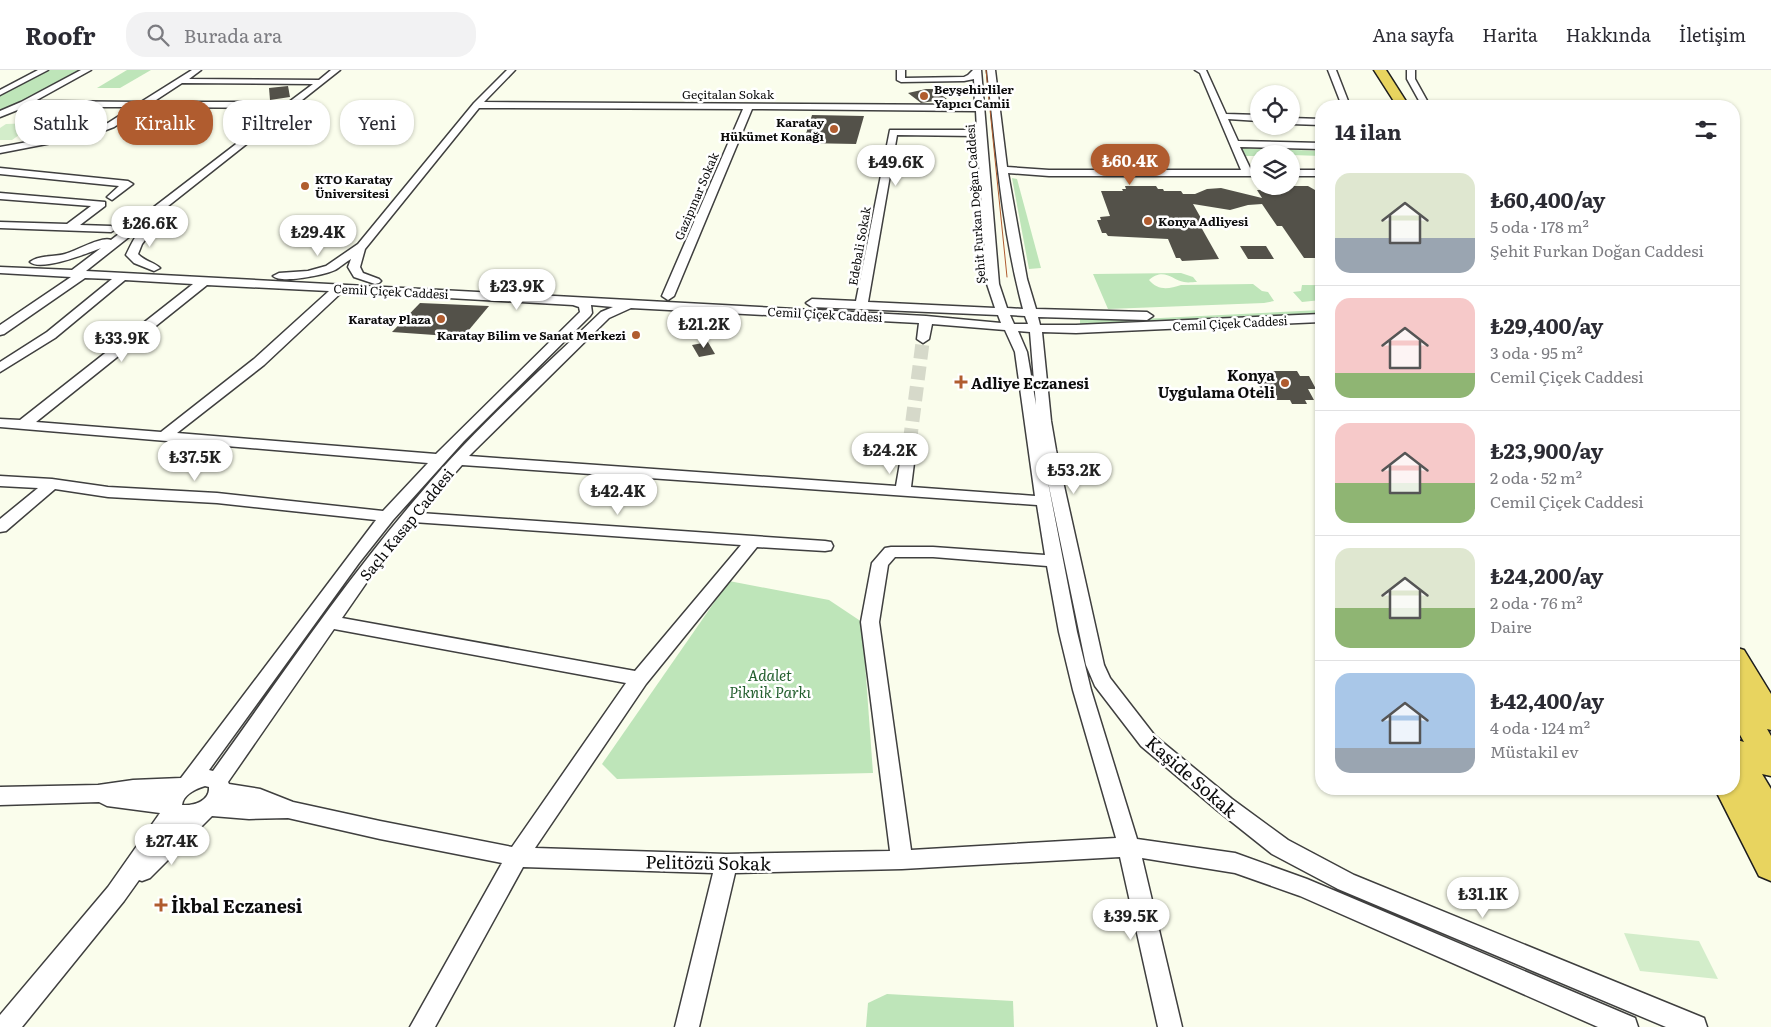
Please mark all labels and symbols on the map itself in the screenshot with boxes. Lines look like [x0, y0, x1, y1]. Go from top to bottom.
place label: Beyşehirliler Yapıcı Camii [934, 80, 1014, 112]
street label: Geçitalan Sokak [682, 85, 775, 103]
marker: Beyşehirliler Yapıcı Camii [918, 90, 930, 102]
place label: Karatay Hükümet Konağı [720, 113, 825, 145]
marker: Karatay Hükümet Konağı [828, 123, 840, 135]
street label: Şehit Furkan Doğan Caddesi [960, 123, 990, 285]
pin: ₺49.6K [855, 144, 937, 187]
pin: ₺60.4K [1089, 144, 1171, 186]
street label: Gazipınar Sokak [669, 149, 723, 243]
place label: KTO Karatay Üniversitesi [315, 170, 393, 202]
marker: KTO Karatay Üniversitesi [299, 180, 311, 192]
street label: Edebali Sokak [843, 204, 875, 287]
pin: ₺26.6K [109, 206, 191, 248]
place label: Konya Adliyesi [1158, 212, 1249, 230]
pin: ₺29.4K [277, 214, 359, 257]
marker: Konya Adliyesi [1142, 215, 1154, 227]
pin: ₺23.9K [476, 268, 558, 311]
street label: Cemil Çiçek Caddesi [333, 279, 449, 303]
street label: Cemil Çiçek Caddesi [767, 302, 883, 326]
pin: ₺21.2K [663, 306, 745, 349]
place label: Karatay Plaza [348, 310, 431, 328]
street label: Cemil Çiçek Caddesi [1172, 311, 1288, 335]
marker: Karatay Plaza [435, 313, 447, 325]
pin: ₺33.9K [81, 320, 163, 363]
place label: Karatay Bilim ve Sanat Merkezi [437, 326, 627, 344]
marker: Karatay Bilim ve Sanat Merkezi [630, 329, 642, 341]
place label: Konya Uygulama Oteli [1158, 363, 1276, 403]
place label: Adliye Eczanesi [971, 371, 1090, 394]
marker: Adliye Eczanesi [955, 376, 967, 388]
marker: Konya Uygulama Oteli [1279, 377, 1291, 389]
pin: ₺24.2K [849, 432, 931, 475]
pin: ₺37.5K [154, 440, 236, 482]
pin: ₺53.2K [1033, 452, 1115, 495]
street label: Saçlı Kasap Caddesi [353, 463, 459, 585]
pin: ₺42.4K [577, 474, 659, 516]
park label: Adalet Piknik Parkı [729, 663, 812, 703]
street label: Kaşide Sokak [1140, 729, 1244, 824]
pin: ₺27.4K [131, 824, 213, 866]
street label: Pelitözü Sokak [645, 847, 772, 877]
pin: ₺31.1K [1442, 876, 1524, 919]
place label: İkbal Eczanesi [171, 892, 303, 919]
pin: ₺39.5K [1090, 898, 1172, 941]
marker: İkbal Eczanesi [155, 899, 167, 911]

